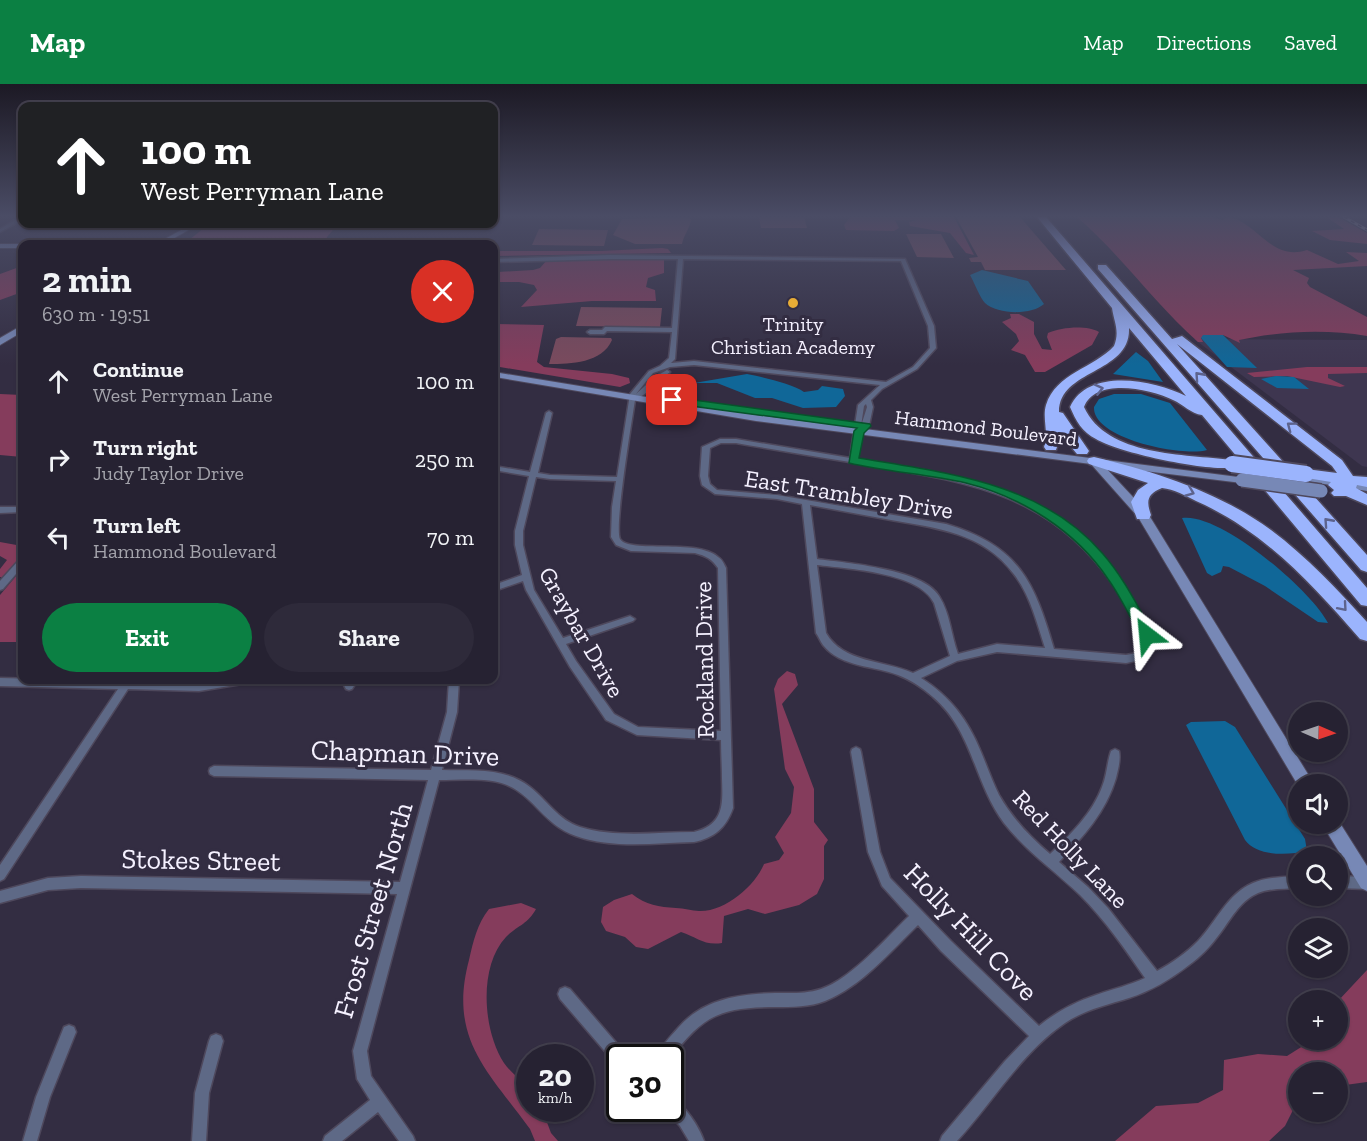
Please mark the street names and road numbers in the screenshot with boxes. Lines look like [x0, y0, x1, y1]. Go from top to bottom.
street label: Hammond Boulevard [893, 405, 1079, 451]
street label: East Trambley Drive [743, 463, 955, 525]
street label: Graybar Drive [533, 561, 631, 703]
street label: Rockland Drive [688, 581, 720, 739]
street label: Chapman Drive [310, 733, 500, 773]
street label: Red Holly Lane [1007, 784, 1135, 914]
street label: Frost Street North [326, 798, 420, 1022]
street label: Stokes Street [121, 842, 282, 878]
street label: Holly Hill Cove [897, 856, 1045, 1008]

